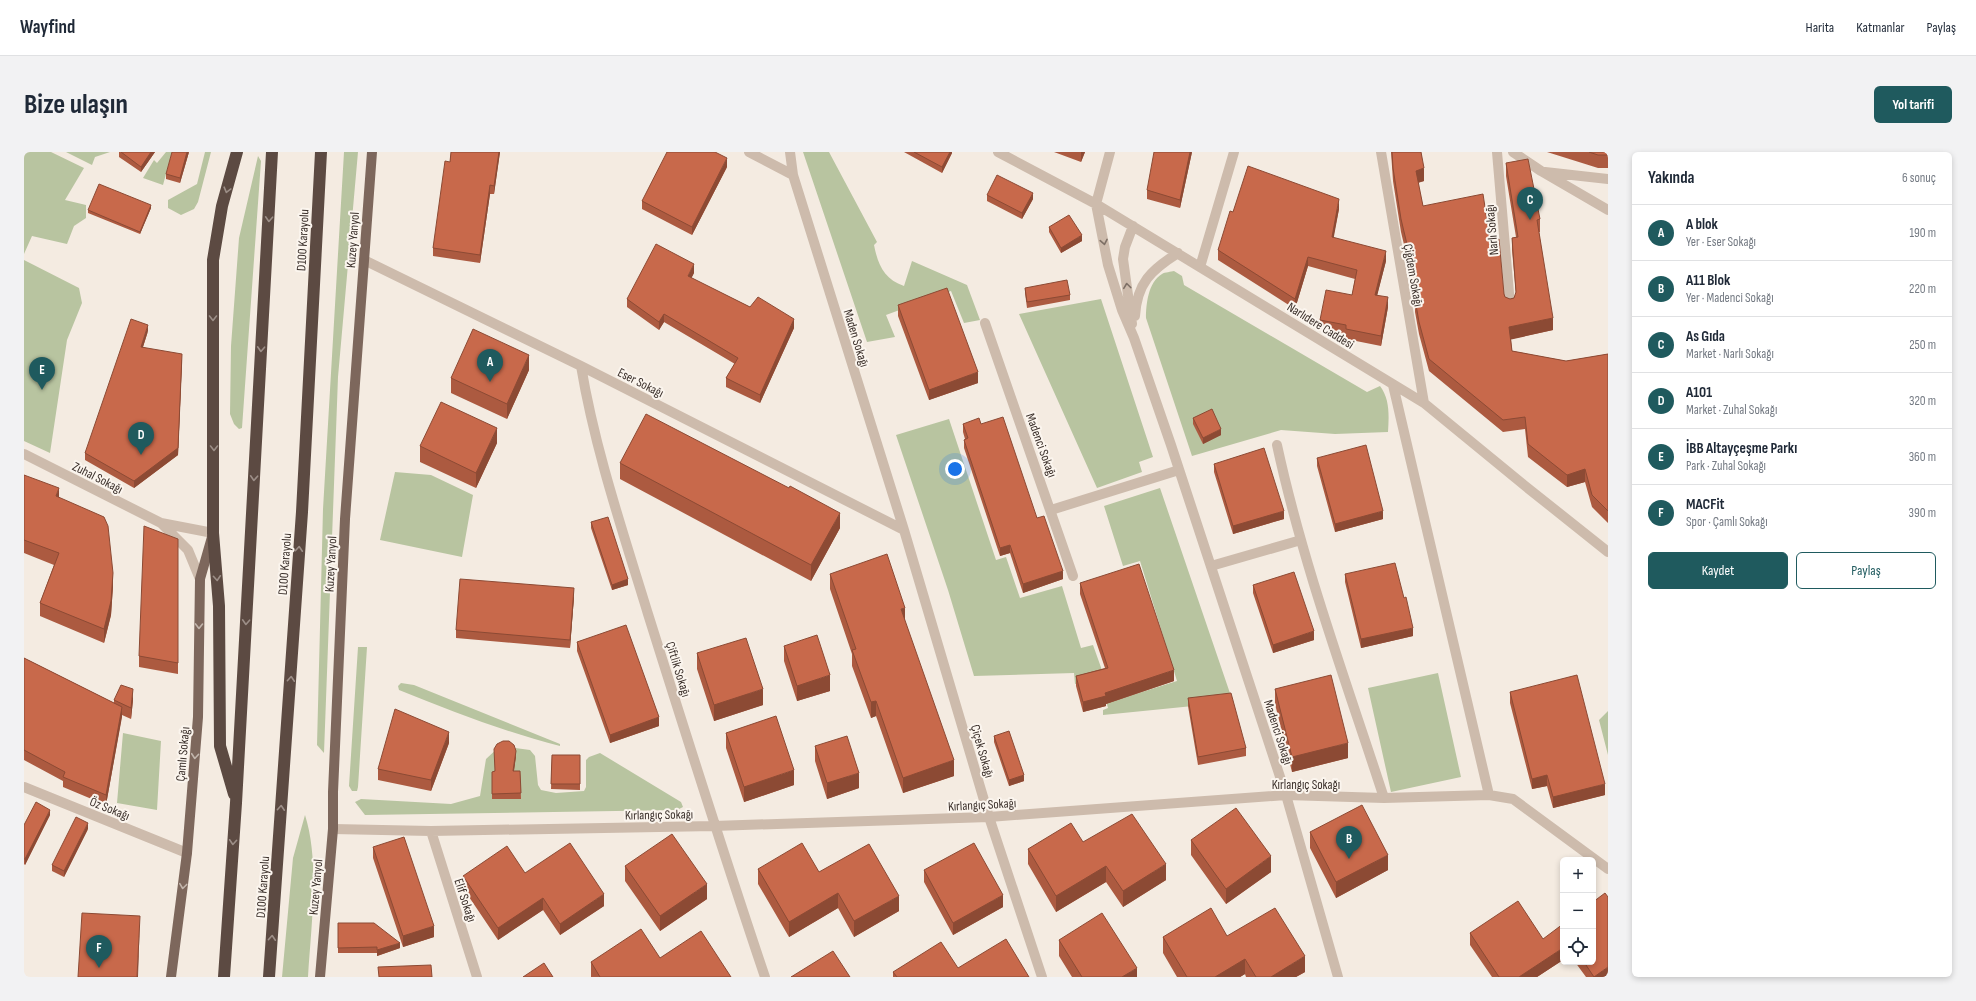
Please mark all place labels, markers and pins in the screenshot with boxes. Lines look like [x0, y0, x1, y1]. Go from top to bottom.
pin: C [1517, 187, 1543, 220]
pin: A [477, 349, 503, 382]
pin: E [29, 357, 55, 390]
pin: D [128, 422, 154, 455]
pin: B [1336, 826, 1362, 859]
pin: F [86, 935, 112, 968]

